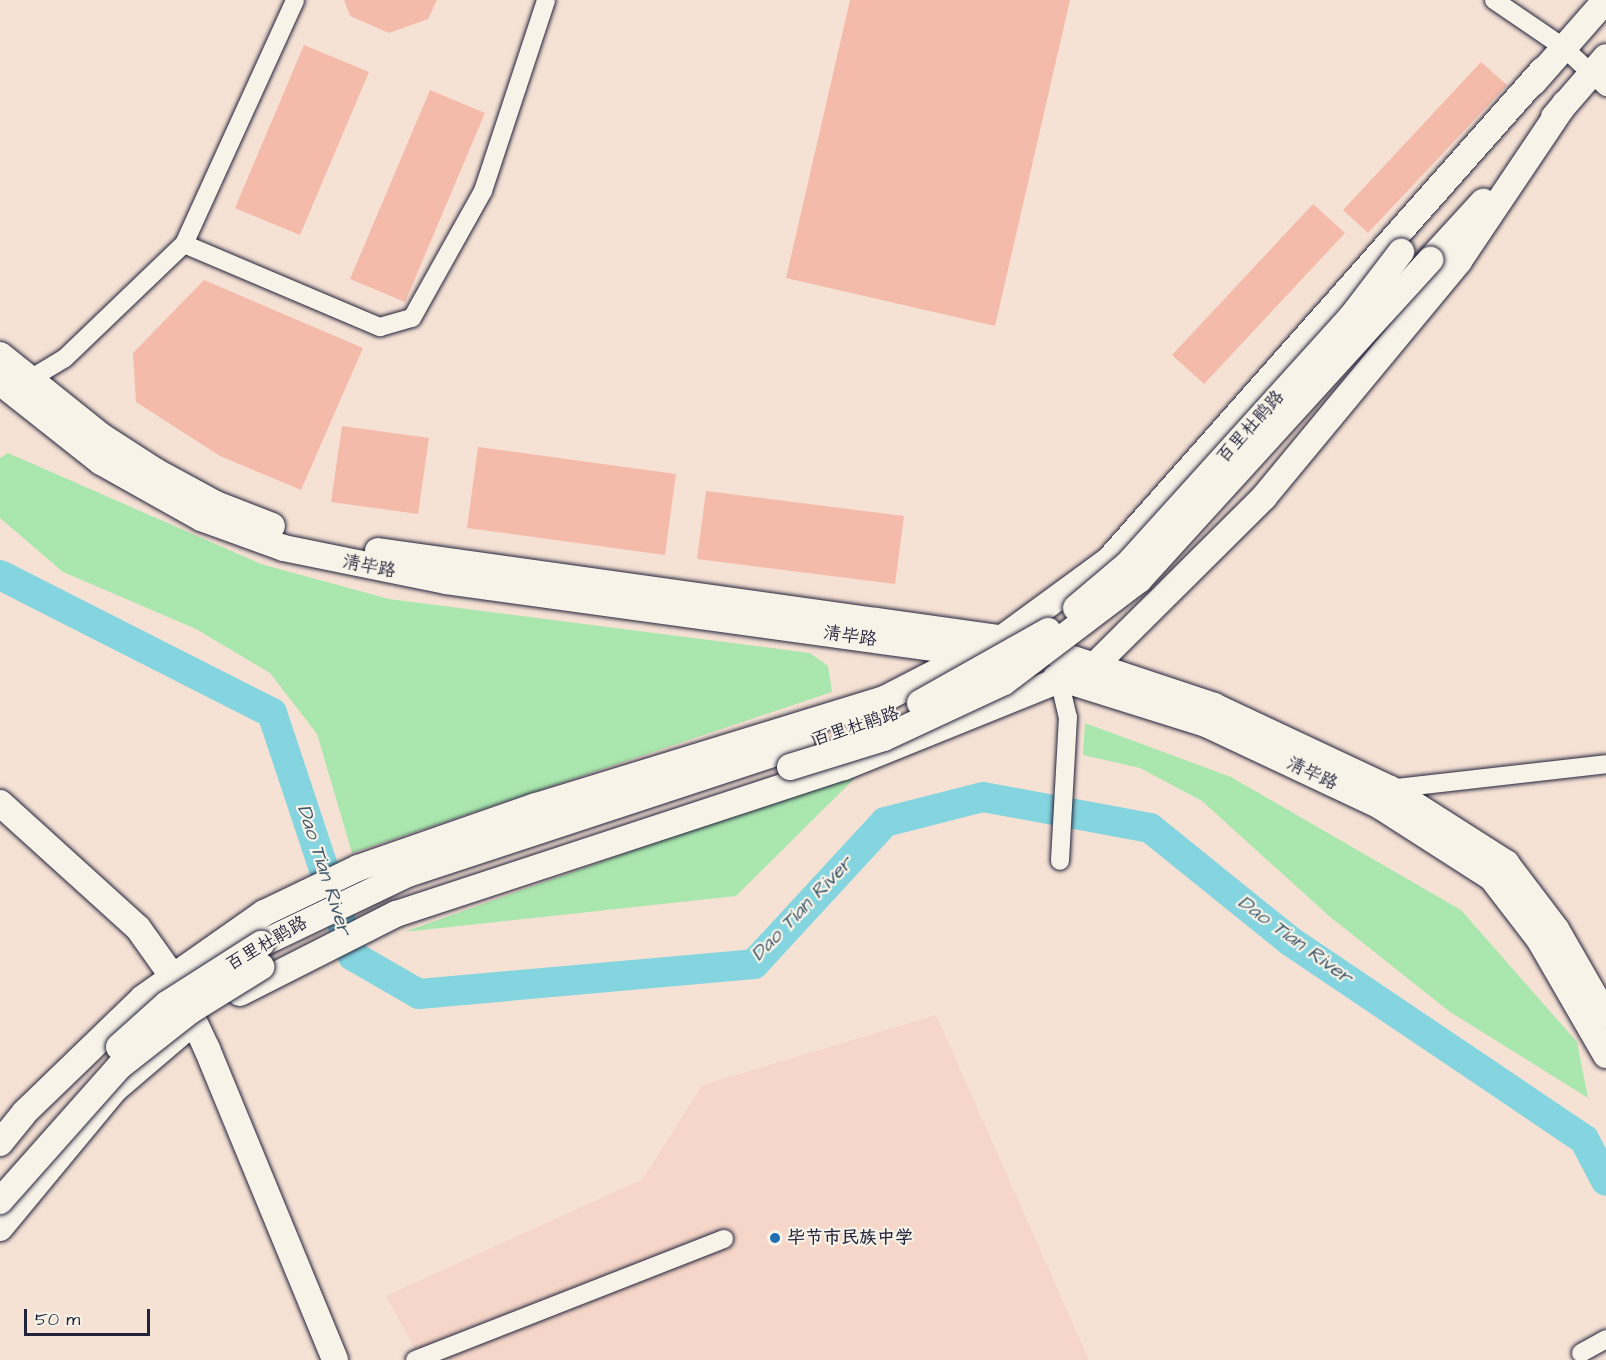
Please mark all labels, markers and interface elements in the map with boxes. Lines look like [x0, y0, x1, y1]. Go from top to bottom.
street label: 百里杜鹃路 [1213, 386, 1289, 468]
street label: 清毕路 [340, 551, 398, 583]
street label: 清毕路 [822, 623, 878, 651]
street label: 百里杜鹃路 [810, 703, 902, 751]
street label: 清毕路 [1283, 753, 1341, 795]
water label: Dao Tian River [292, 802, 356, 938]
water label: Dao Tian River [746, 852, 858, 966]
water label: Dao Tian River [1233, 890, 1357, 990]
street label: 百里杜鹃路 [223, 912, 311, 976]
place label: 毕节市民族中学 [787, 1227, 913, 1249]
marker: 毕节市民族中学 [768, 1231, 782, 1245]
scale bar [27, 1297, 153, 1335]
text: 50 m [35, 1307, 80, 1332]

